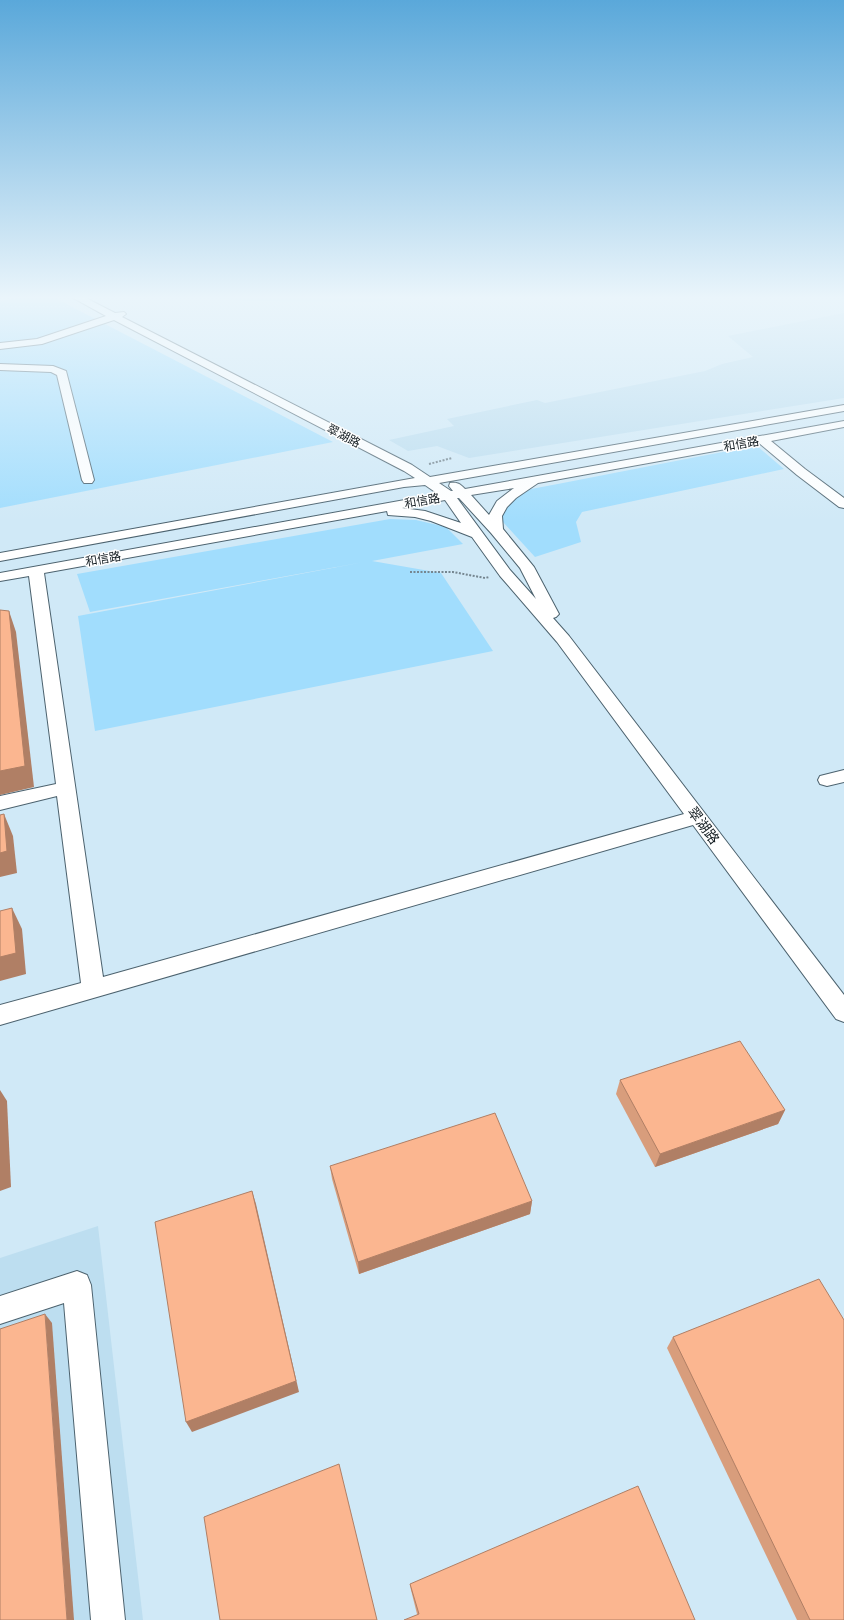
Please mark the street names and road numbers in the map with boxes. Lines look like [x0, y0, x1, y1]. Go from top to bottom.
street label: 翠湖路 [325, 421, 363, 449]
street label: 和信路 [722, 433, 760, 453]
street label: 和信路 [403, 490, 441, 510]
street label: 和信路 [84, 548, 122, 568]
street label: 翠湖路 [685, 803, 723, 847]

